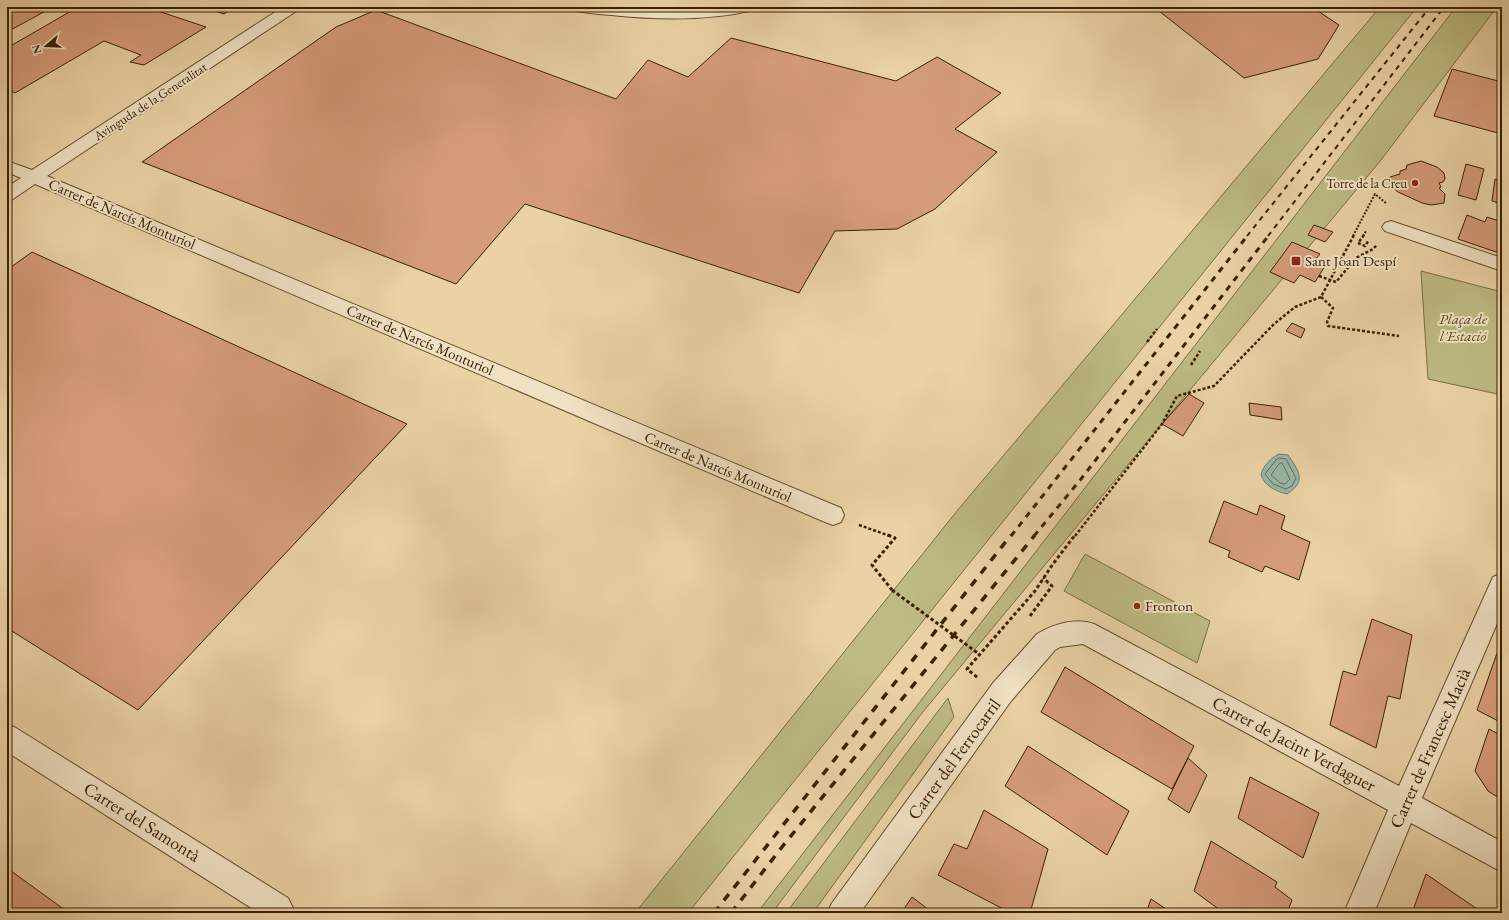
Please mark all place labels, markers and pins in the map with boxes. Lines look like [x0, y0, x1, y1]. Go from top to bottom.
place label: Torre de la Creu [1326, 175, 1407, 192]
marker: Torre de la Creu [1410, 178, 1420, 188]
place label: Sant Joan Despí [1305, 251, 1397, 270]
marker: Sant Joan Despí [1290, 255, 1302, 267]
place label: Fronton [1145, 596, 1193, 615]
marker: Fronton [1132, 601, 1142, 611]

